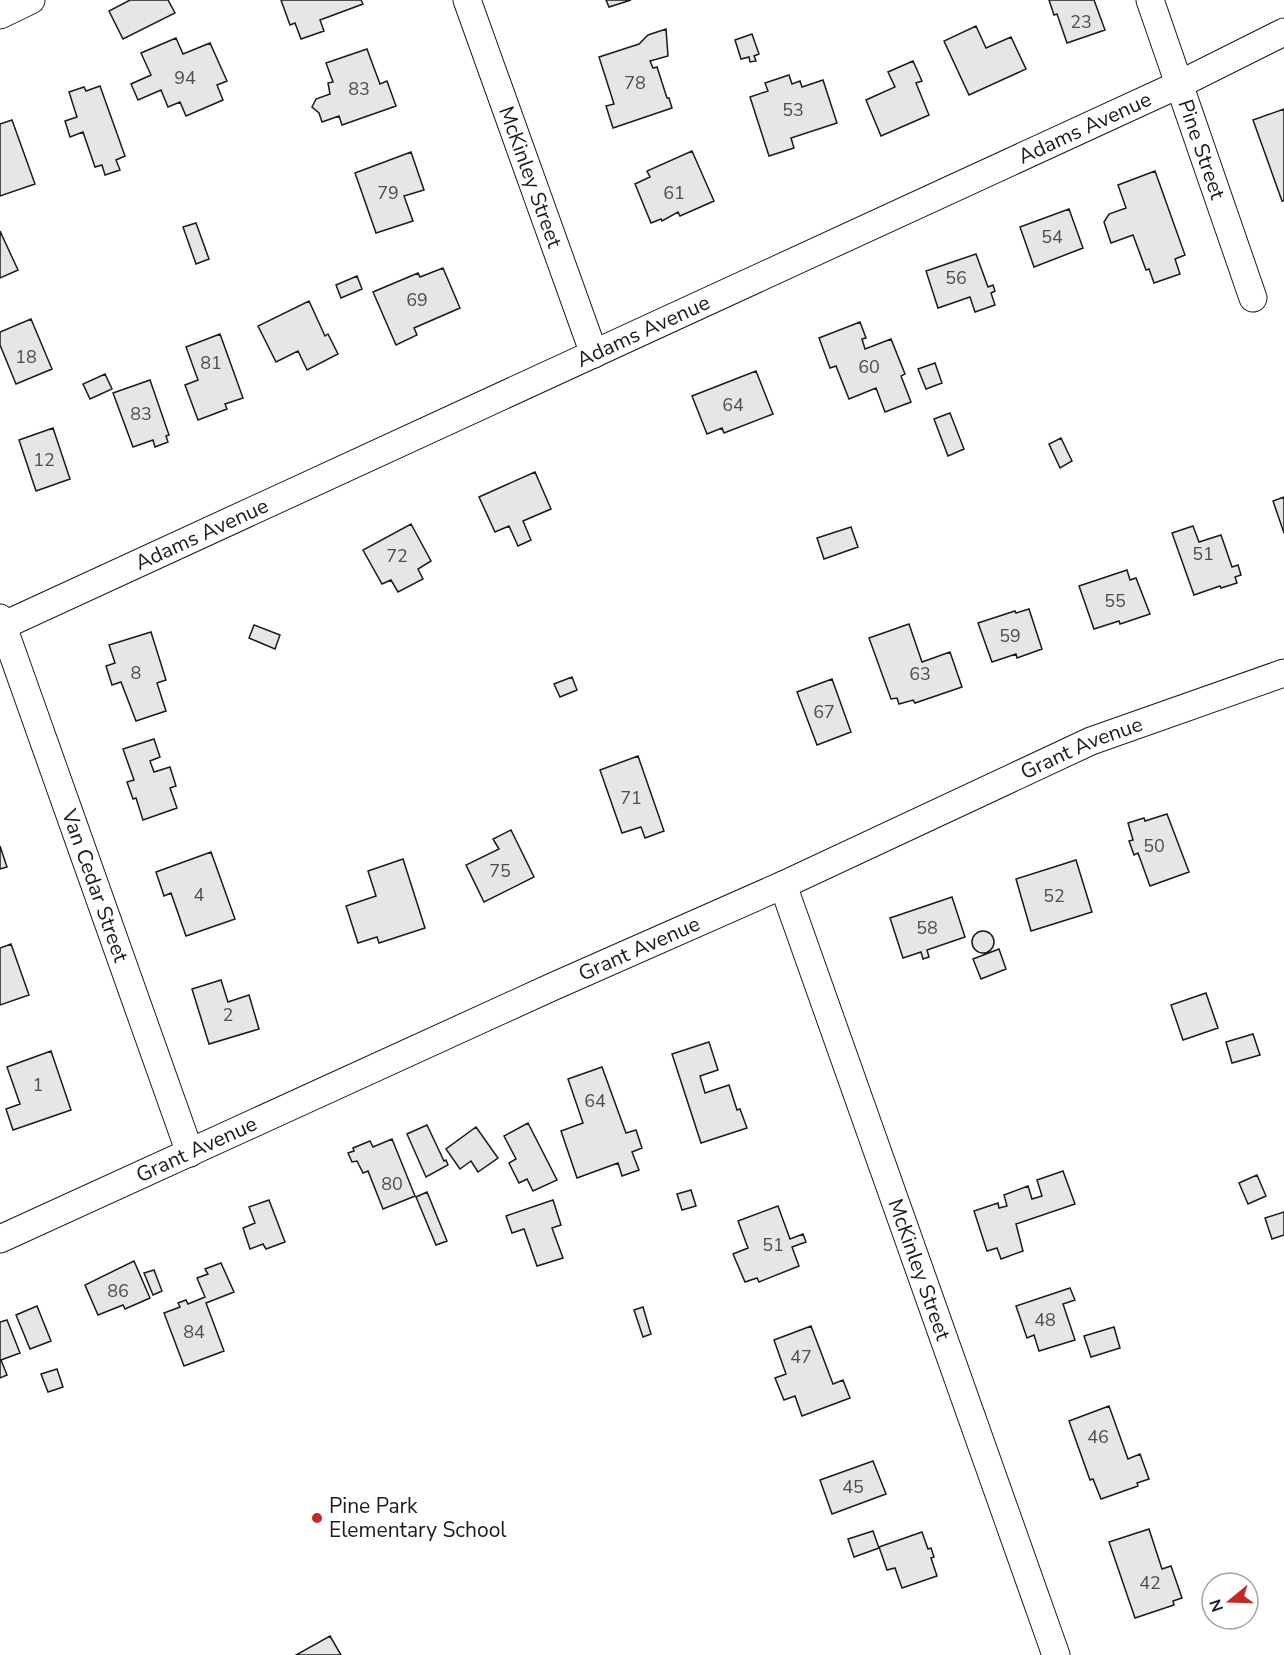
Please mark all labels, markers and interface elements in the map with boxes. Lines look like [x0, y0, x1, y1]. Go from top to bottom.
house number: 23 [1070, 10, 1092, 34]
house number: 94 [174, 66, 196, 90]
house number: 78 [624, 71, 646, 95]
house number: 83 [348, 77, 370, 101]
street label: Adams Avenue [1014, 85, 1156, 171]
street label: Pine Street [1171, 96, 1232, 204]
house number: 53 [782, 98, 804, 122]
street label: McKinley Street [492, 102, 569, 252]
house number: 79 [377, 181, 399, 205]
house number: 61 [663, 181, 685, 205]
house number: 54 [1041, 225, 1063, 249]
house number: 56 [945, 266, 967, 290]
house number: 69 [406, 288, 428, 312]
street label: Adams Avenue [572, 288, 714, 374]
house number: 18 [15, 345, 37, 369]
house number: 81 [200, 351, 222, 375]
house number: 60 [858, 355, 880, 379]
house number: 64 [722, 393, 744, 417]
house number: 83 [130, 402, 152, 426]
house number: 12 [33, 448, 55, 472]
street label: Adams Avenue [131, 491, 273, 577]
house number: 51 [1192, 542, 1214, 566]
house number: 72 [386, 544, 408, 568]
house number: 55 [1104, 589, 1126, 613]
house number: 59 [999, 624, 1021, 648]
house number: 8 [131, 661, 141, 685]
house number: 63 [909, 662, 931, 686]
house number: 67 [813, 700, 835, 724]
street label: Grant Avenue [1016, 710, 1146, 786]
house number: 71 [620, 786, 642, 810]
street label: Van Cedar Street [55, 805, 135, 966]
house number: 50 [1143, 834, 1165, 858]
house number: 75 [489, 859, 511, 883]
house number: 4 [194, 883, 205, 907]
house number: 52 [1043, 884, 1065, 908]
street label: Grant Avenue [574, 909, 704, 988]
house number: 58 [916, 916, 938, 940]
house number: 2 [223, 1003, 233, 1027]
house number: 1 [33, 1073, 43, 1097]
house number: 64 [584, 1089, 606, 1113]
street label: Grant Avenue [132, 1110, 261, 1189]
house number: 80 [381, 1172, 403, 1196]
street label: McKinley Street [881, 1195, 958, 1345]
house number: 51 [762, 1233, 784, 1257]
house number: 86 [107, 1279, 129, 1303]
house number: 48 [1034, 1308, 1056, 1332]
house number: 84 [183, 1320, 205, 1344]
house number: 47 [790, 1345, 812, 1369]
house number: 46 [1087, 1425, 1109, 1449]
house number: 45 [842, 1475, 864, 1499]
place label: Pine Park Elementary School [329, 1492, 507, 1544]
marker: Pine Park Elementary School [310, 1511, 324, 1525]
house number: 42 [1139, 1571, 1161, 1595]
north arrow [1200, 1571, 1260, 1631]
text: N [1204, 1596, 1229, 1615]

